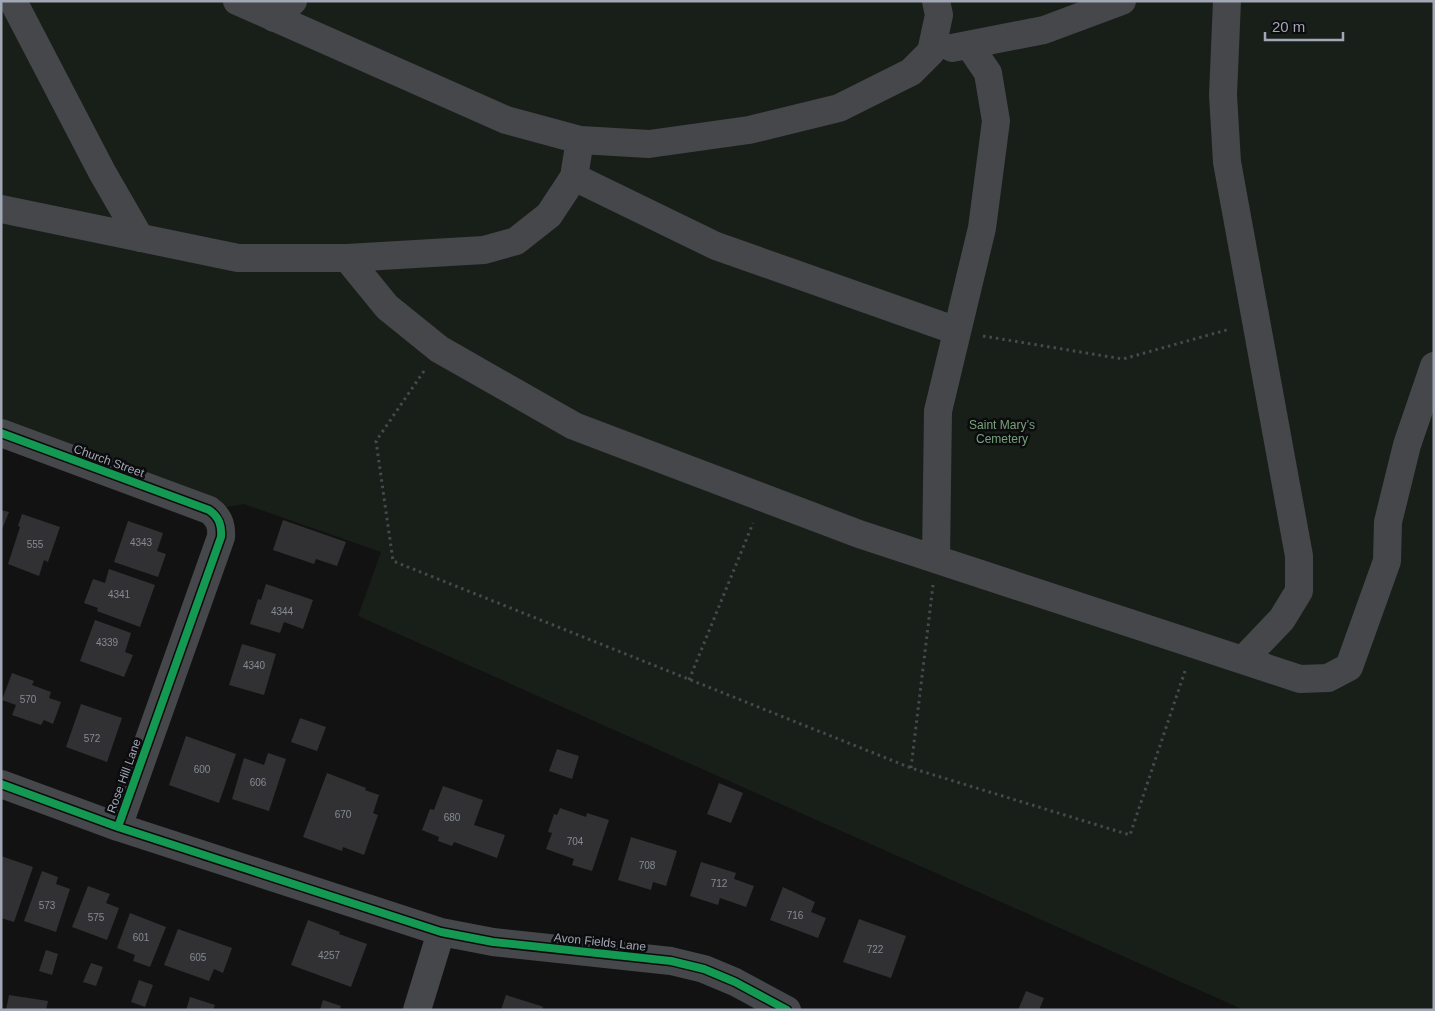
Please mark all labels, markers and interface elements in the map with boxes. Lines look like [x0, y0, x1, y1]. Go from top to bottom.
scale bar [1265, 10, 1342, 42]
text: 20 m [1272, 18, 1305, 35]
park label: Saint Mary’s Cemetery [969, 418, 1035, 446]
street label: Church Street [72, 442, 147, 480]
house number: 4343 [130, 537, 153, 548]
house number: 555 [27, 539, 44, 550]
house number: 4341 [108, 589, 131, 600]
house number: 4344 [271, 606, 294, 617]
house number: 4339 [96, 637, 119, 648]
house number: 4340 [243, 660, 266, 671]
house number: 570 [20, 694, 37, 705]
house number: 572 [84, 733, 101, 744]
street label: Rose Hill Lane [104, 737, 144, 815]
house number: 600 [194, 764, 211, 775]
house number: 606 [250, 777, 267, 788]
house number: 670 [335, 809, 352, 820]
house number: 680 [444, 812, 461, 823]
house number: 704 [567, 836, 584, 847]
house number: 708 [639, 860, 656, 871]
house number: 712 [711, 878, 728, 889]
house number: 573 [39, 900, 56, 911]
house number: 716 [787, 910, 804, 921]
house number: 575 [88, 912, 105, 923]
street label: Avon Fields Lane [553, 930, 647, 954]
house number: 601 [133, 932, 150, 943]
house number: 722 [867, 944, 884, 955]
house number: 4257 [318, 950, 341, 961]
house number: 605 [190, 952, 207, 963]

